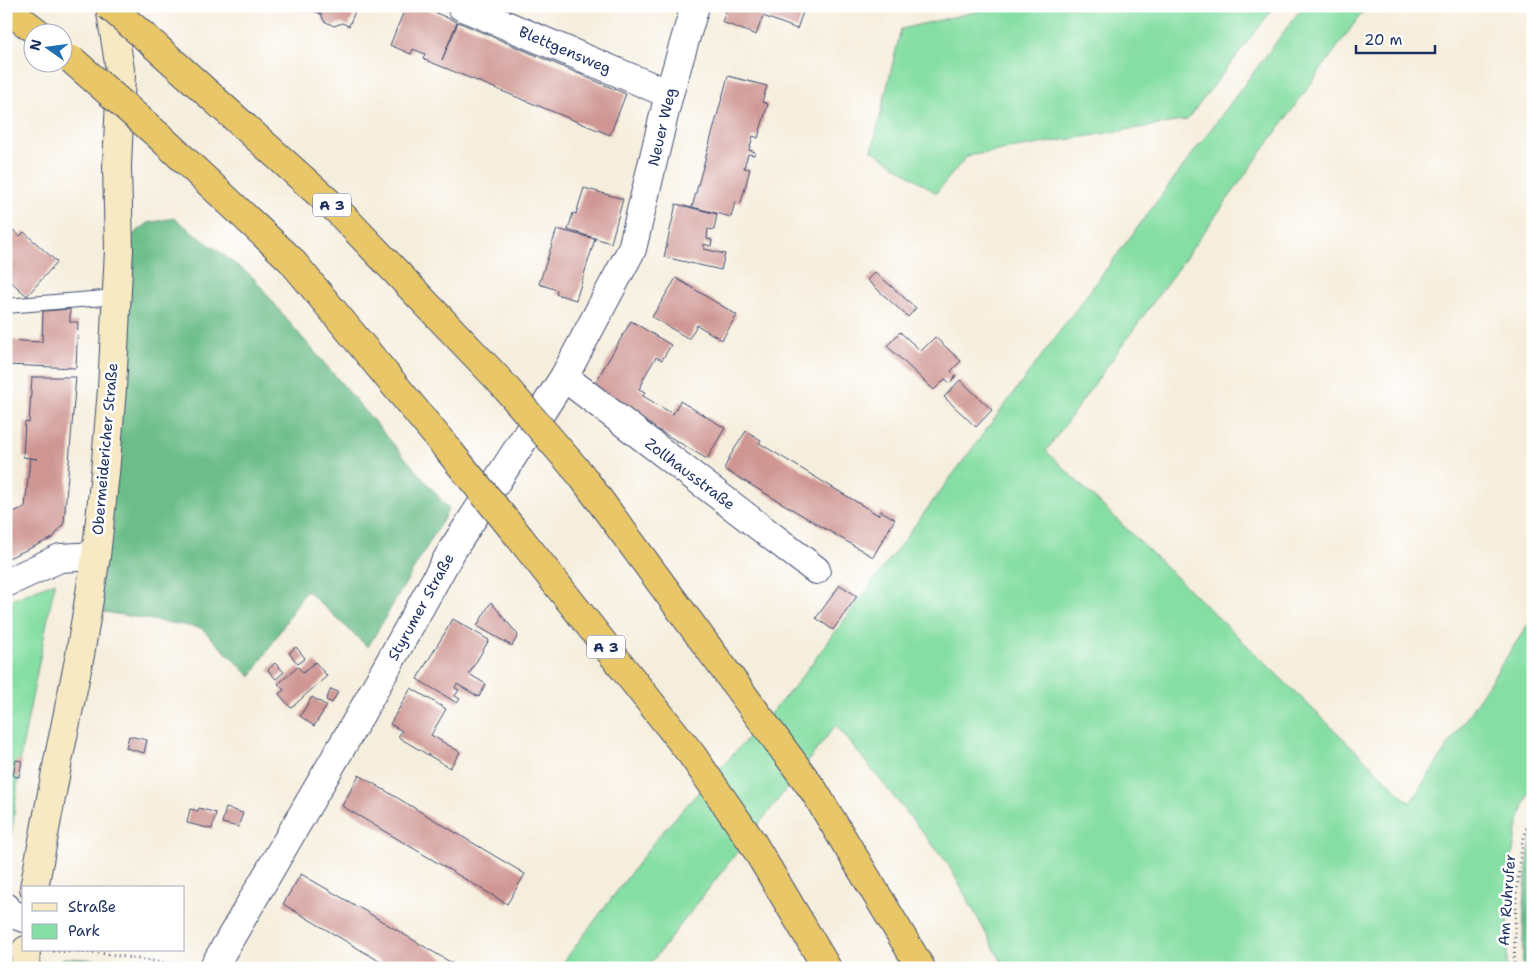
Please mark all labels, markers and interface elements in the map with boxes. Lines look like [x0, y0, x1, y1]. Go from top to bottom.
north arrow [22, 22, 72, 72]
street label: Blettgensweg [516, 22, 614, 78]
scale bar [1356, 22, 1435, 54]
text: 20 m [1364, 30, 1403, 50]
text: N [25, 37, 45, 52]
street label: Neuer Weg [643, 86, 681, 168]
road number: A 3 [313, 194, 351, 216]
street label: Obermeidericher Straße [87, 362, 123, 536]
street label: Zollhausstraße [641, 434, 739, 514]
street label: Styrumer Straße [383, 550, 459, 664]
road number: A 3 [587, 636, 625, 659]
street label: Am Ruhrufer [1494, 853, 1520, 947]
legend [22, 886, 185, 952]
text: Straße [68, 897, 116, 917]
text: Park [68, 921, 100, 941]

